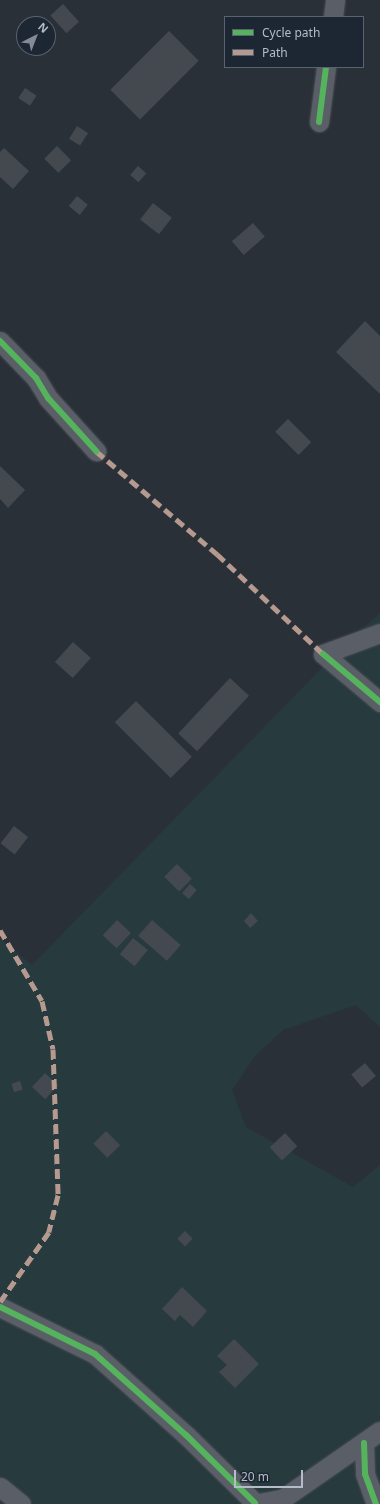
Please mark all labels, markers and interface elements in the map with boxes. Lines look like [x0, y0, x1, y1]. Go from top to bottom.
north arrow [16, 16, 56, 56]
legend [224, 16, 364, 68]
text: N [35, 19, 52, 36]
text: Cycle path [262, 24, 320, 41]
text: Path [262, 44, 288, 61]
scale bar [236, 1462, 305, 1488]
text: 20 m [241, 1468, 269, 1485]

